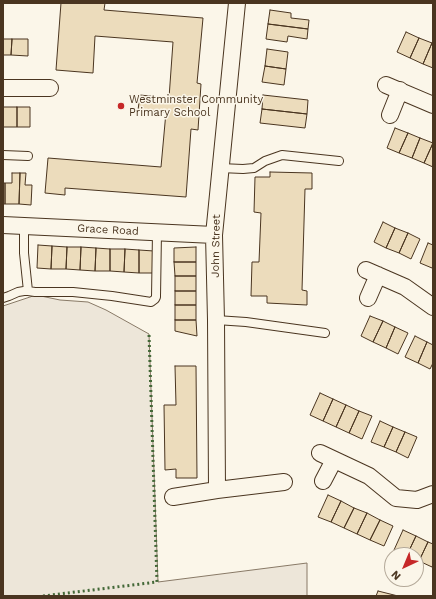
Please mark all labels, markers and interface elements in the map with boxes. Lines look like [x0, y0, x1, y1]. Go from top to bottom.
place label: Westminster Community Primary School [129, 93, 263, 119]
marker: Westminster Community Primary School [116, 101, 126, 111]
street label: John Street [209, 214, 223, 278]
street label: Grace Road [77, 222, 139, 238]
north arrow [384, 547, 424, 587]
text: N [389, 568, 403, 583]

